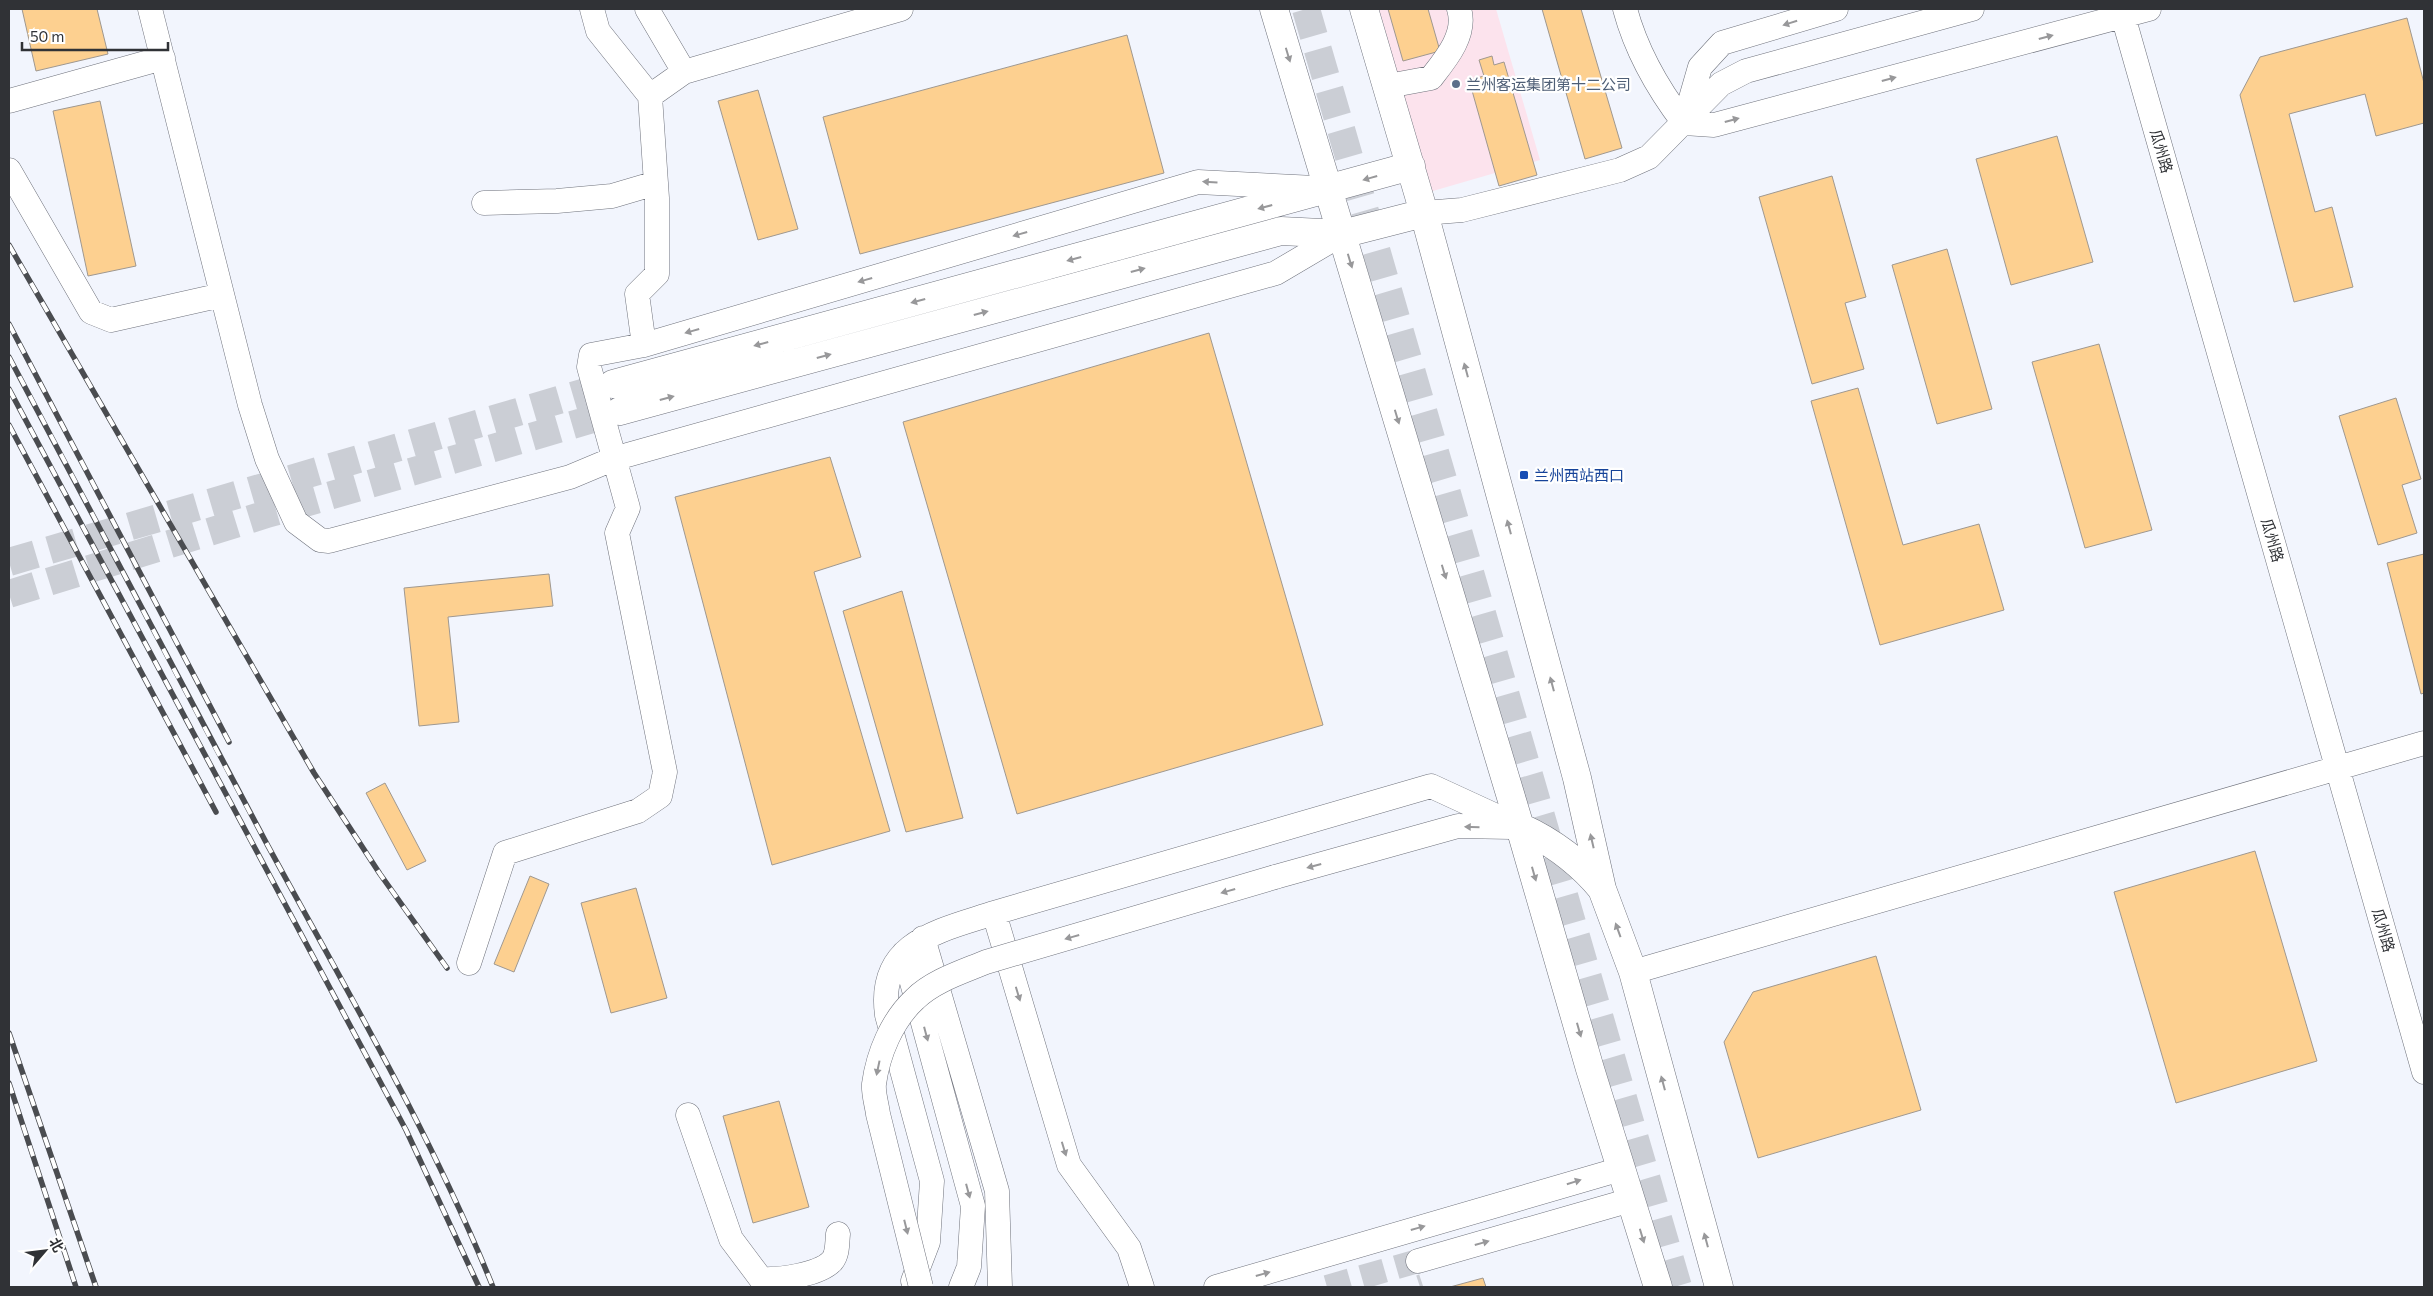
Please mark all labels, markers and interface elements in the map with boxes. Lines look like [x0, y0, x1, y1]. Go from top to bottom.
one-way arrow [1782, 19, 1797, 27]
scale bar [22, 20, 169, 52]
text: 50 m [30, 27, 64, 45]
one-way arrow [2039, 33, 2054, 41]
one-way arrow [1285, 48, 1293, 63]
one-way arrow [1882, 74, 1897, 82]
place label: 兰州客运集团第十二公司 [1466, 75, 1631, 93]
marker: 兰州客运集团第十二公司 [1450, 78, 1462, 90]
one-way arrow [1725, 116, 1740, 124]
street label: 瓜州路 [2147, 127, 2177, 175]
one-way arrow [1362, 174, 1377, 182]
one-way arrow [1202, 178, 1218, 186]
one-way arrow [1257, 203, 1272, 211]
one-way arrow [1013, 231, 1028, 239]
one-way arrow [1347, 254, 1355, 269]
one-way arrow [1067, 255, 1082, 263]
one-way arrow [1130, 266, 1145, 274]
one-way arrow [857, 276, 872, 284]
one-way arrow [910, 298, 925, 306]
one-way arrow [974, 309, 989, 317]
one-way arrow [684, 327, 699, 335]
one-way arrow [753, 340, 768, 348]
one-way arrow [817, 351, 832, 359]
one-way arrow [1462, 362, 1470, 377]
one-way arrow [660, 394, 675, 402]
one-way arrow [1393, 409, 1401, 424]
place label: 兰州西站西口 [1534, 466, 1624, 484]
marker: 兰州西站西口 [1518, 469, 1530, 481]
street label: 瓜州路 [2258, 516, 2288, 564]
one-way arrow [1505, 519, 1513, 534]
one-way arrow [1440, 565, 1448, 580]
one-way arrow [1547, 676, 1555, 691]
one-way arrow [1463, 822, 1479, 830]
one-way arrow [1587, 833, 1595, 849]
one-way arrow [1307, 862, 1322, 870]
one-way arrow [1530, 867, 1538, 882]
one-way arrow [1220, 887, 1235, 895]
street label: 瓜州路 [2369, 906, 2399, 954]
one-way arrow [1614, 923, 1621, 938]
one-way arrow [1064, 933, 1079, 941]
one-way arrow [1014, 986, 1022, 1001]
one-way arrow [1575, 1023, 1583, 1038]
one-way arrow [922, 1026, 930, 1041]
one-way arrow [873, 1061, 881, 1077]
one-way arrow [1659, 1076, 1667, 1091]
one-way arrow [1061, 1142, 1069, 1157]
one-way arrow [1567, 1178, 1582, 1186]
one-way arrow [965, 1183, 973, 1198]
one-way arrow [902, 1219, 910, 1234]
one-way arrow [1411, 1224, 1426, 1232]
north arrow [20, 1226, 70, 1276]
one-way arrow [1638, 1229, 1646, 1244]
one-way arrow [1701, 1233, 1709, 1248]
text: 北 [46, 1234, 68, 1255]
one-way arrow [1474, 1238, 1489, 1246]
one-way arrow [1255, 1269, 1270, 1277]

